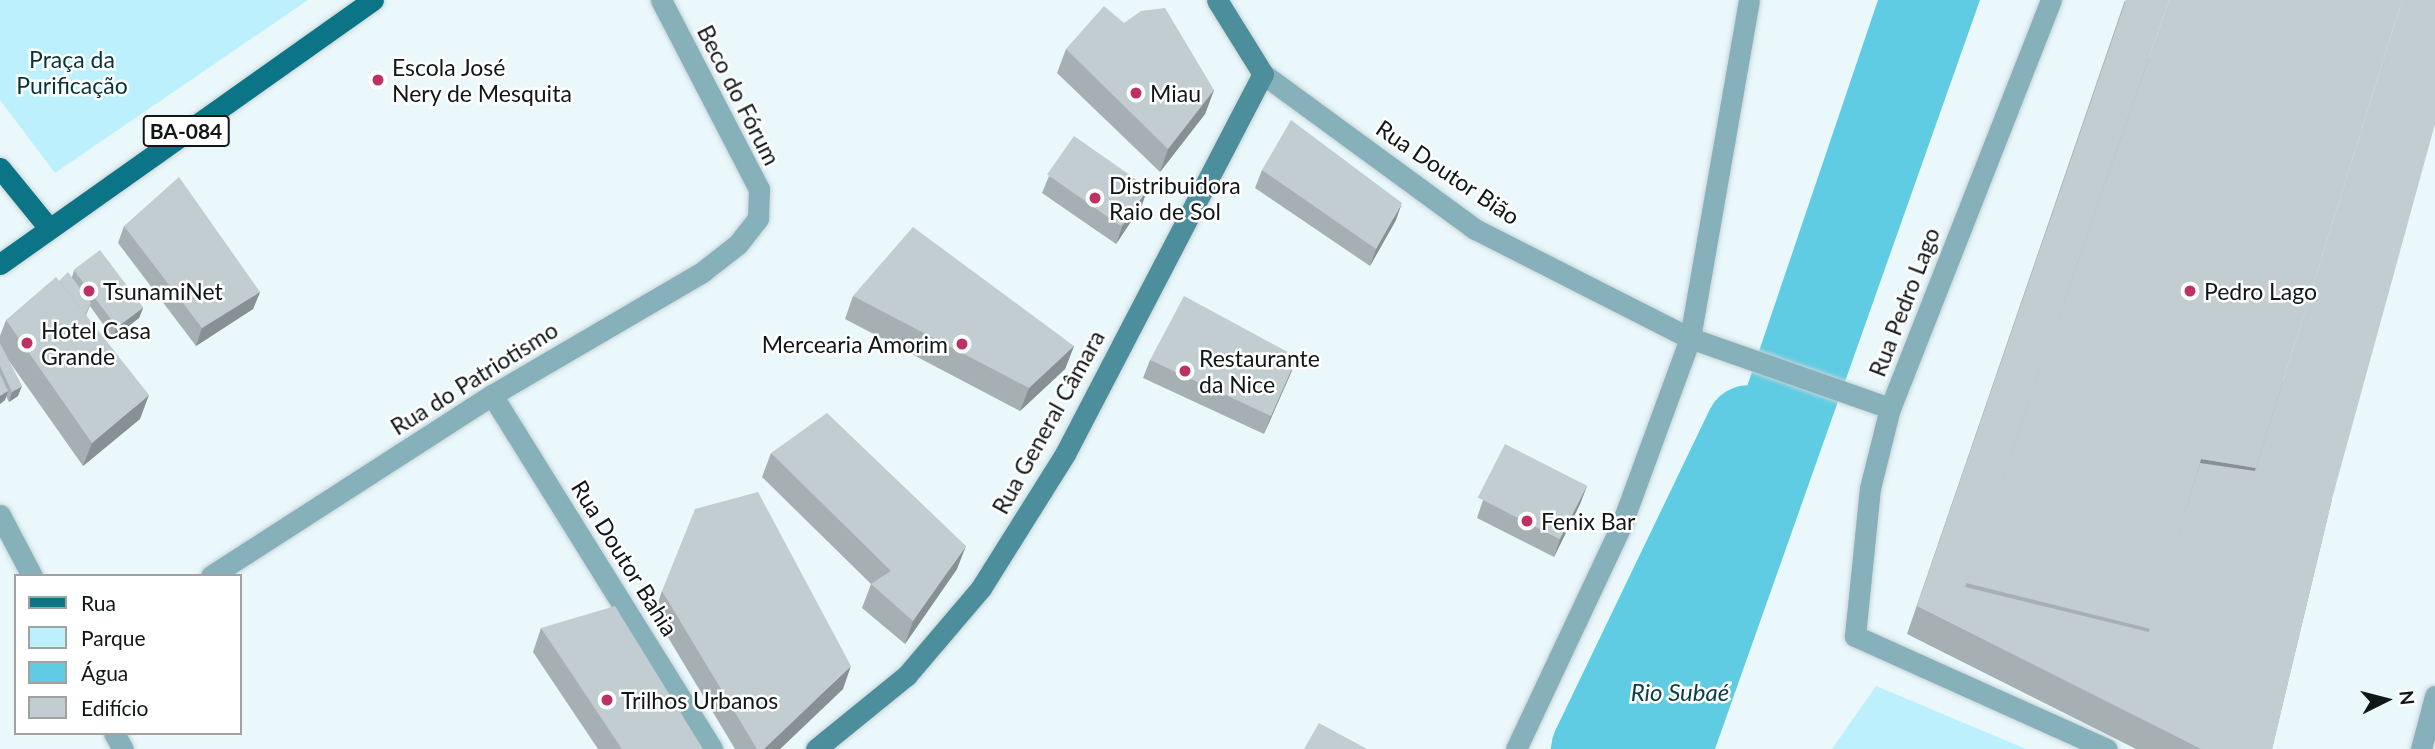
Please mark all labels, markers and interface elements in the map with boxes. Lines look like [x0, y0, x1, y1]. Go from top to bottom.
street label: Beco do Fórum [692, 20, 786, 170]
park label: Praça da Purificação [16, 45, 128, 99]
place label: Escola José Nery de Mesquita [392, 53, 572, 107]
marker: Escola José Nery de Mesquita [370, 72, 386, 88]
place label: Miau [1150, 79, 1201, 107]
marker: Miau [1128, 85, 1144, 101]
road number: BA-084 [142, 114, 230, 148]
street label: Rua Doutor Bião [1371, 114, 1525, 230]
place label: Distribuidora Raio de Sol [1109, 171, 1241, 225]
marker: Distribuidora Raio de Sol [1087, 190, 1103, 206]
street label: Rua Pedro Lago [1863, 224, 1945, 380]
place label: TsunamiNet [103, 277, 223, 305]
place label: Pedro Lago [2204, 277, 2317, 305]
marker: TsunamiNet [81, 283, 97, 299]
marker: Pedro Lago [2182, 283, 2198, 299]
place label: Hotel Casa Grande [41, 316, 151, 370]
street label: Rua do Patriotismo [385, 316, 563, 440]
street label: Rua General Câmara [986, 325, 1110, 519]
place label: Mercearia Amorim [761, 330, 948, 358]
marker: Hotel Casa Grande [19, 335, 35, 351]
marker: Mercearia Amorim [954, 336, 970, 352]
place label: Restaurante da Nice [1199, 344, 1320, 398]
marker: Restaurante da Nice [1177, 363, 1193, 379]
street label: Rua Doutor Bahia [566, 475, 684, 641]
place label: Fenix Bar [1541, 507, 1635, 535]
marker: Fenix Bar [1519, 513, 1535, 529]
legend [14, 574, 242, 735]
text: Rua [81, 590, 116, 615]
text: Parque [81, 625, 146, 650]
text: Água [81, 660, 128, 685]
north arrow [2351, 665, 2421, 735]
water label: Rio Subaé [1631, 678, 1729, 706]
place label: Trilhos Urbanos [621, 686, 778, 714]
text: N [2395, 689, 2420, 706]
marker: Trilhos Urbanos [599, 692, 615, 708]
text: Edifício [81, 695, 148, 720]

